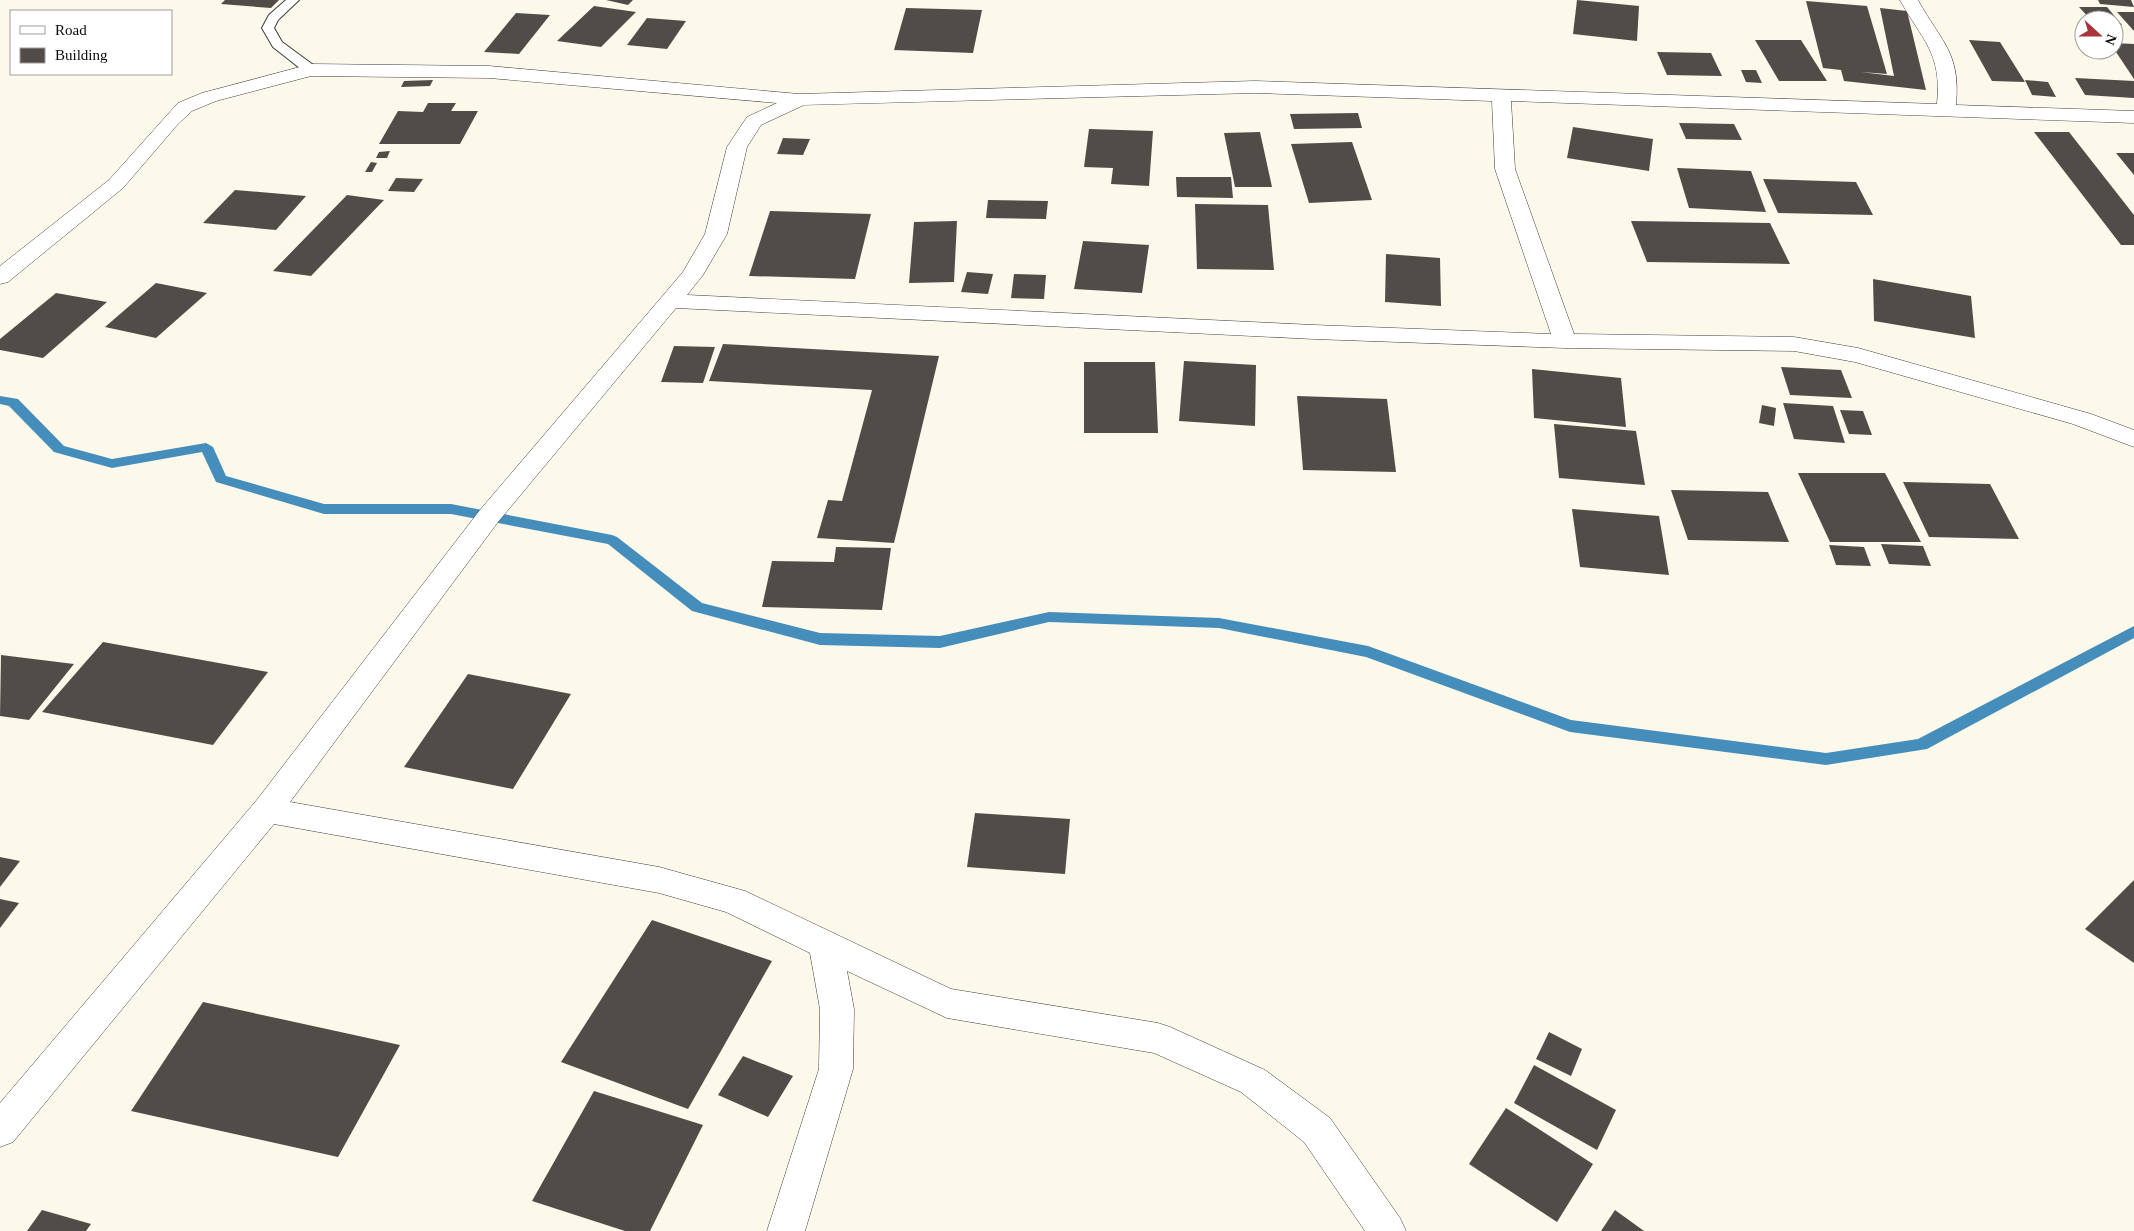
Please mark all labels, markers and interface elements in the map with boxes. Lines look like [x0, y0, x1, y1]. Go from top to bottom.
legend [10, 10, 172, 75]
north arrow [2074, 10, 2124, 60]
text: Road [55, 22, 87, 38]
text: N [2102, 32, 2119, 47]
text: Building [55, 47, 108, 63]

